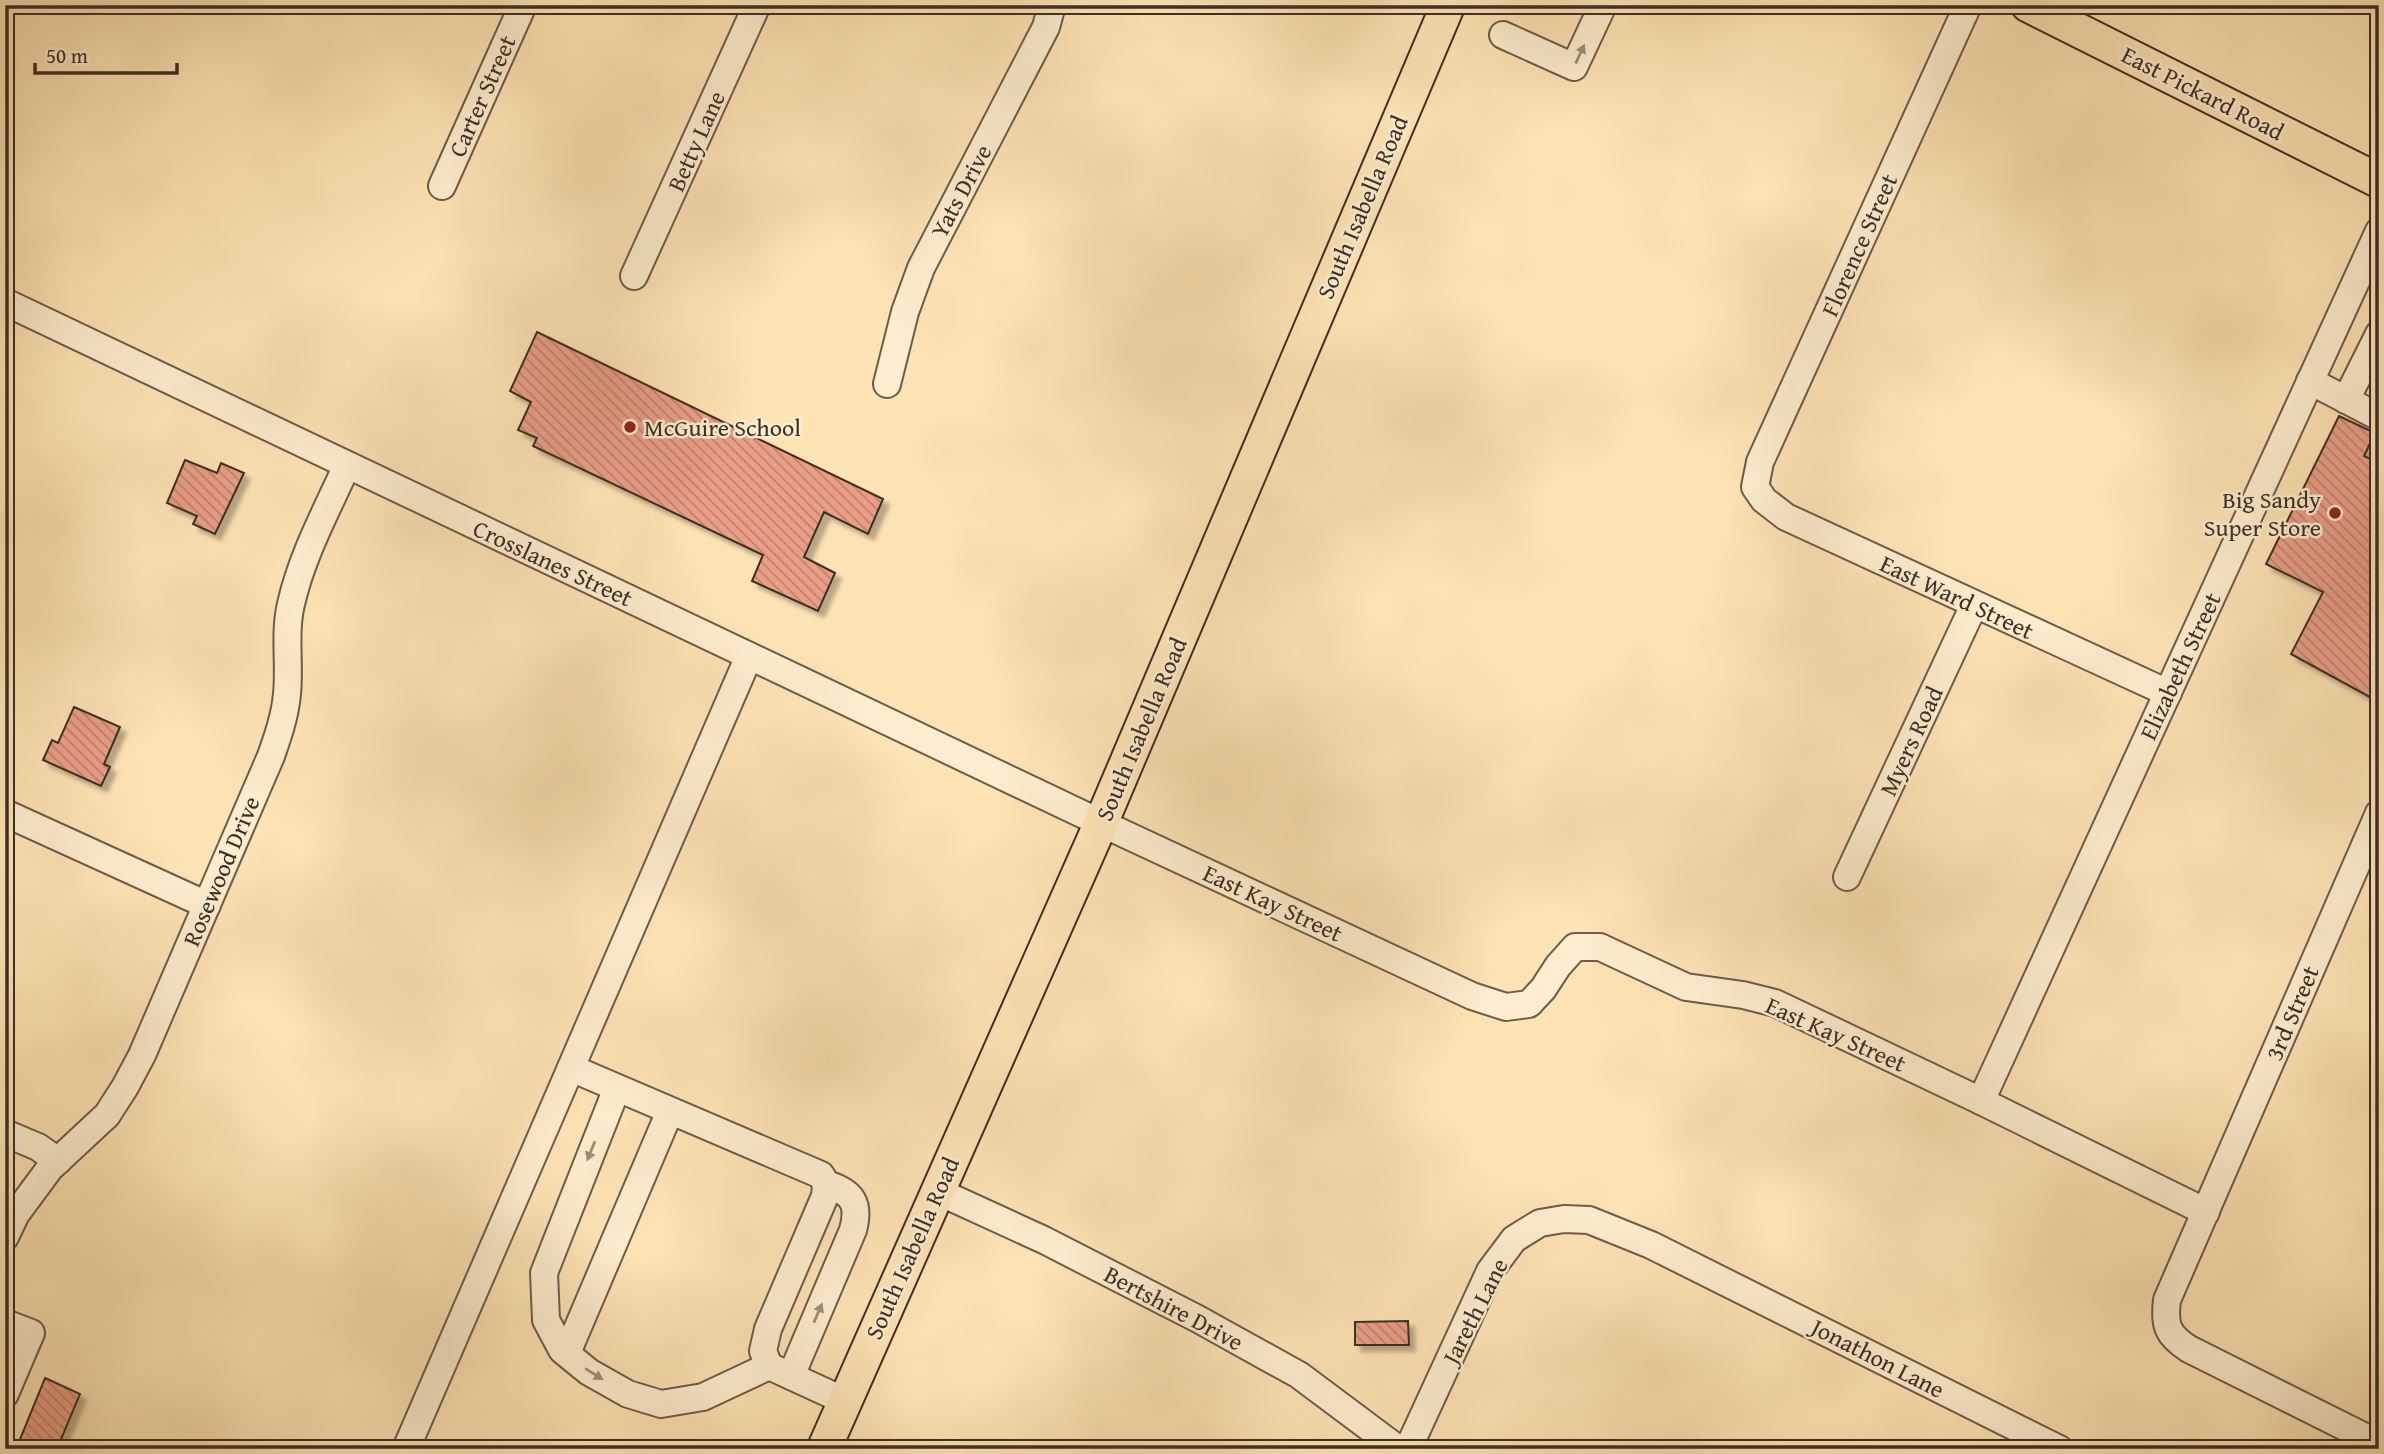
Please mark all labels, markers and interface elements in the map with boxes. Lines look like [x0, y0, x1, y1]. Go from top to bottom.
street label: Carter Street [440, 29, 525, 162]
scale bar [35, 32, 177, 76]
street label: East Pickard Road [2116, 37, 2290, 149]
text: 50 m [46, 40, 88, 71]
one-way arrow [1574, 44, 1586, 64]
street label: Betty Lane [658, 85, 734, 197]
street label: South Isabella Road [1308, 110, 1417, 304]
street label: Yats Drive [922, 138, 1000, 244]
street label: Florence Street [1812, 168, 1906, 322]
place label: McGuire School [644, 410, 801, 445]
marker: McGuire School [622, 419, 638, 435]
place label: Big Sandy Super Store [2204, 482, 2321, 545]
marker: Big Sandy Super Store [2327, 505, 2343, 521]
street label: Crosslanes Street [468, 511, 639, 615]
street label: East Ward Street [1874, 546, 2040, 648]
street label: Elizabeth Street [2131, 586, 2230, 745]
street label: South Isabella Road [1087, 632, 1196, 826]
street label: Myers Road [1870, 680, 1952, 802]
street label: Rosewood Drive [174, 791, 268, 951]
street label: East Kay Street [1198, 855, 1349, 951]
street label: 3rd Street [2256, 960, 2328, 1066]
street label: East Kay Street [1760, 987, 1912, 1081]
one-way arrow [586, 1141, 597, 1162]
street label: South Isabella Road [856, 1151, 968, 1345]
street label: Jareth Lane [1432, 1252, 1517, 1373]
street label: Bertshire Drive [1098, 1257, 1250, 1359]
one-way arrow [812, 1303, 824, 1323]
street label: Jonathon Lane [1803, 1308, 1951, 1407]
one-way arrow [584, 1368, 603, 1381]

